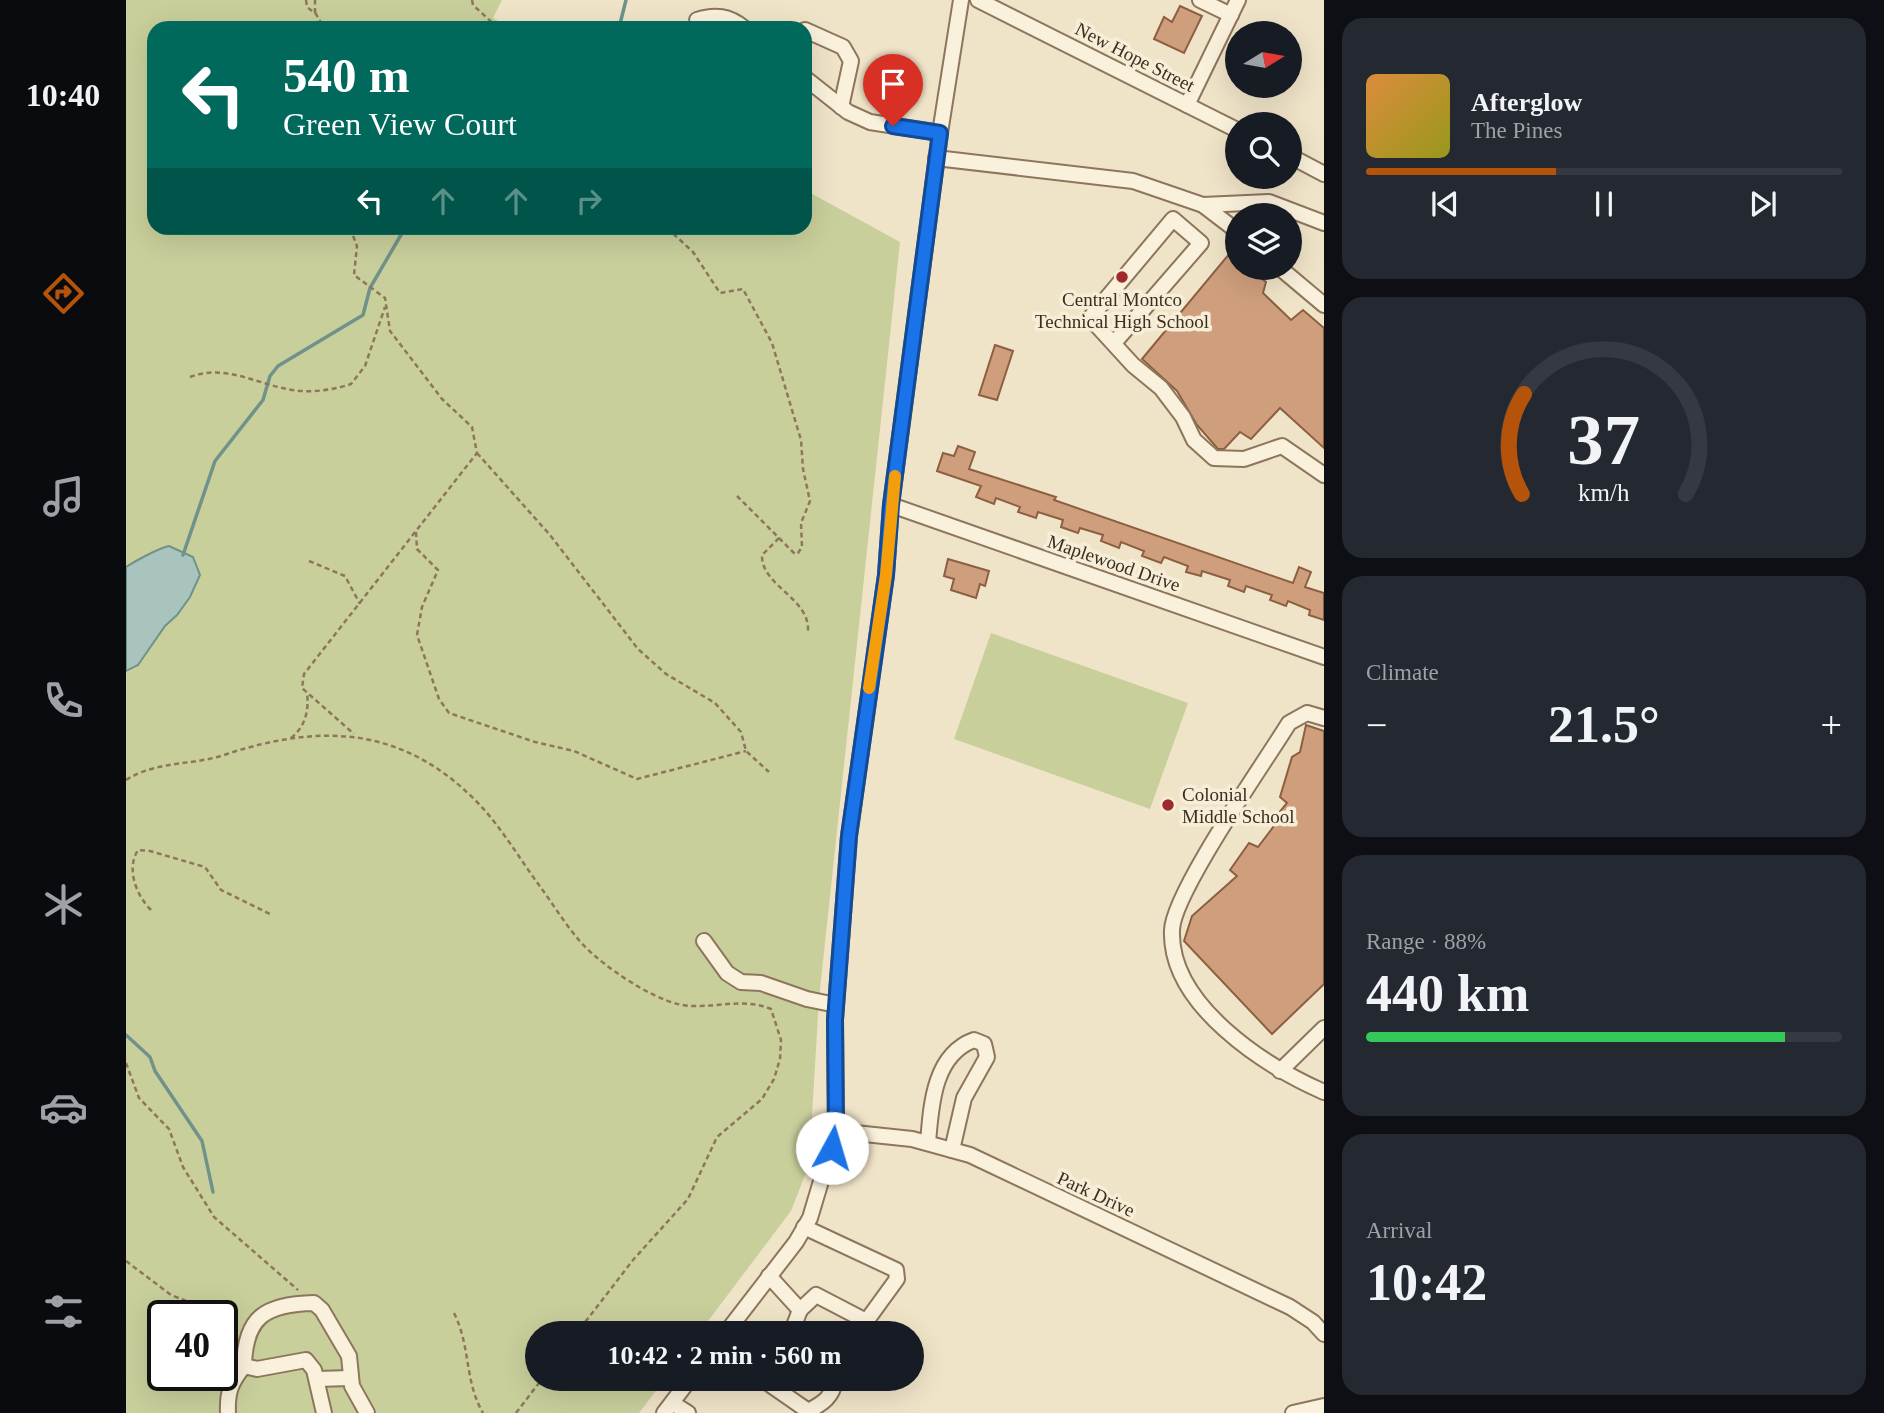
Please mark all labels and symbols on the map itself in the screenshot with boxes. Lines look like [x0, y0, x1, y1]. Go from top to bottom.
street label: New Hope Street [1072, 18, 1199, 96]
north arrow [1225, 21, 1302, 98]
pin [863, 54, 923, 126]
marker: Central Montco Technical High School [1114, 269, 1130, 285]
place label: Central Montco Technical High School [1035, 289, 1209, 332]
street label: Maplewood Drive [1045, 530, 1183, 596]
place label: Colonial Middle School [1182, 784, 1294, 827]
marker: Colonial Middle School [1160, 797, 1176, 813]
position arrow [795, 1111, 869, 1185]
street label: Park Drive [1054, 1167, 1138, 1221]
speed limit sign: 40 [147, 1300, 238, 1391]

